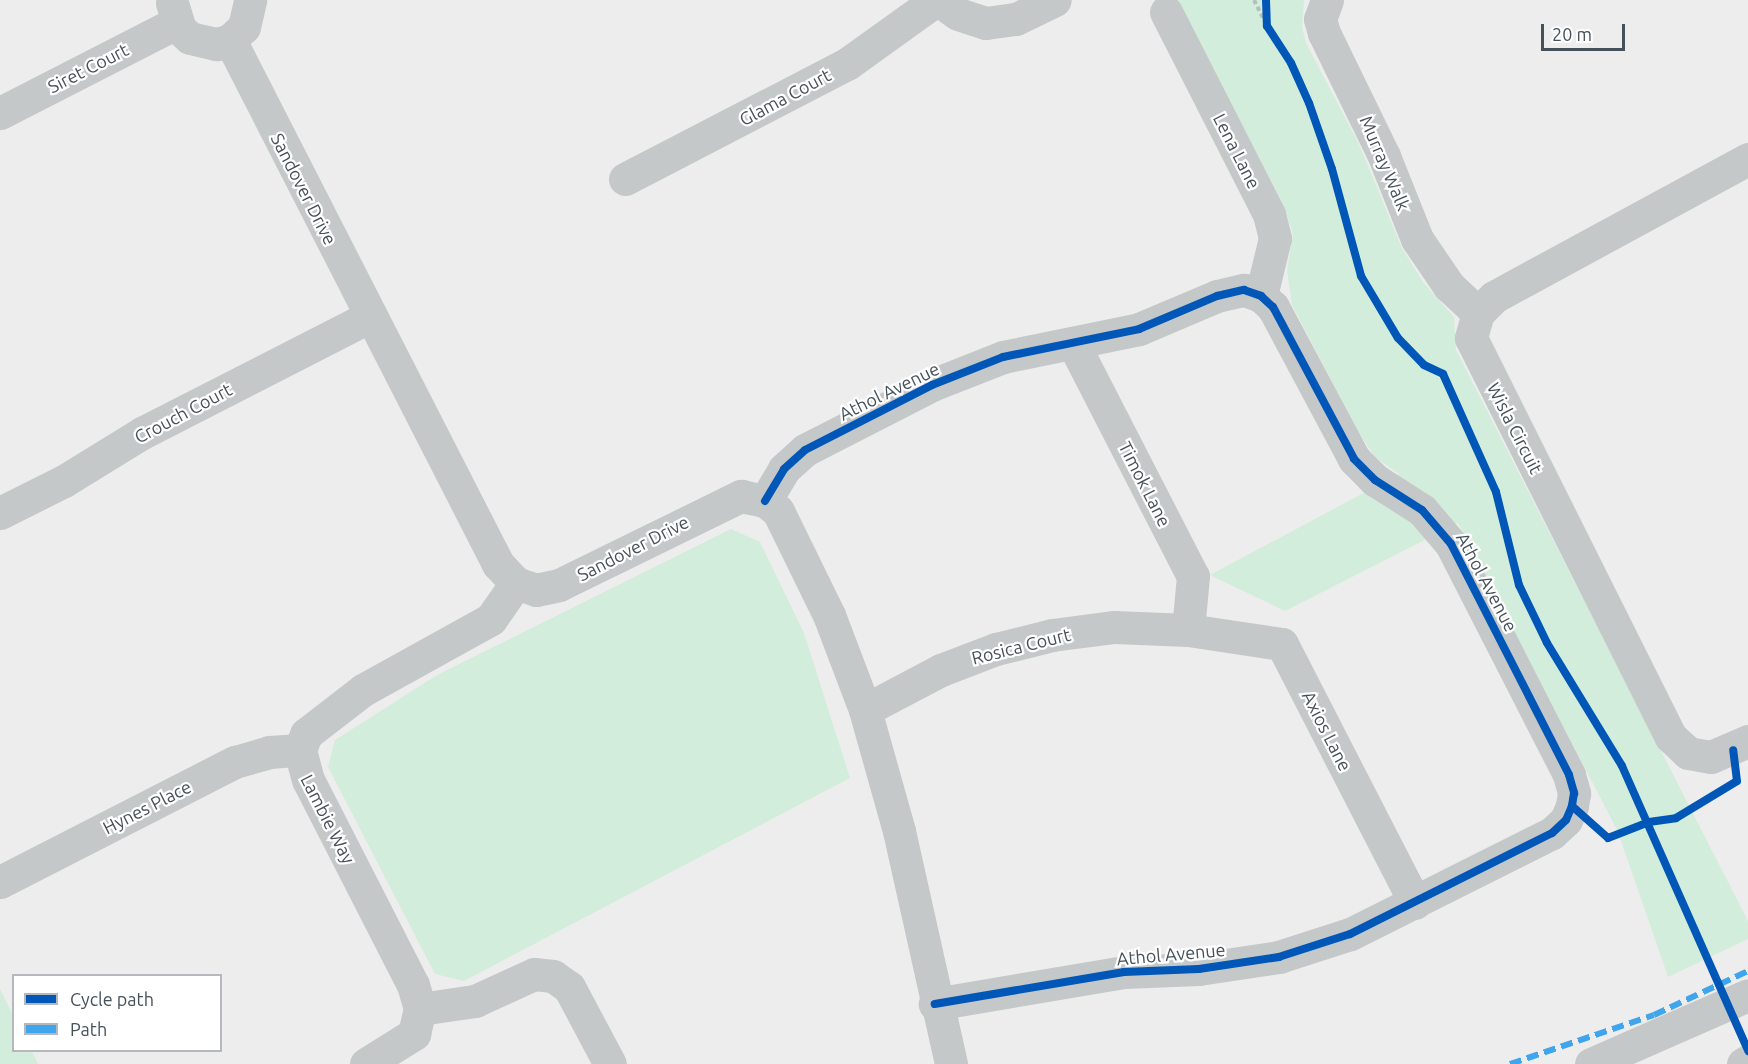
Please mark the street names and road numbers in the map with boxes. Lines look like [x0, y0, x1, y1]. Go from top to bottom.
street label: Siret Court [44, 39, 132, 97]
street label: Glama Court [736, 64, 834, 130]
street label: Lena Lane [1209, 110, 1265, 192]
street label: Murray Walk [1355, 112, 1415, 214]
street label: Sandover Drive [267, 130, 341, 248]
street label: Athol Avenue [835, 357, 943, 425]
street label: Crouch Court [131, 378, 235, 448]
street label: Wisla Circuit [1483, 379, 1547, 477]
street label: Timok Lane [1114, 438, 1176, 530]
street label: Sandover Drive [574, 511, 692, 585]
street label: Athol Avenue [1452, 529, 1522, 635]
street label: Rosica Court [969, 623, 1073, 669]
street label: Axios Lane [1298, 687, 1356, 775]
street label: Lambie Way [296, 771, 360, 867]
street label: Hynes Place [99, 775, 195, 839]
street label: Athol Avenue [1116, 938, 1226, 970]

